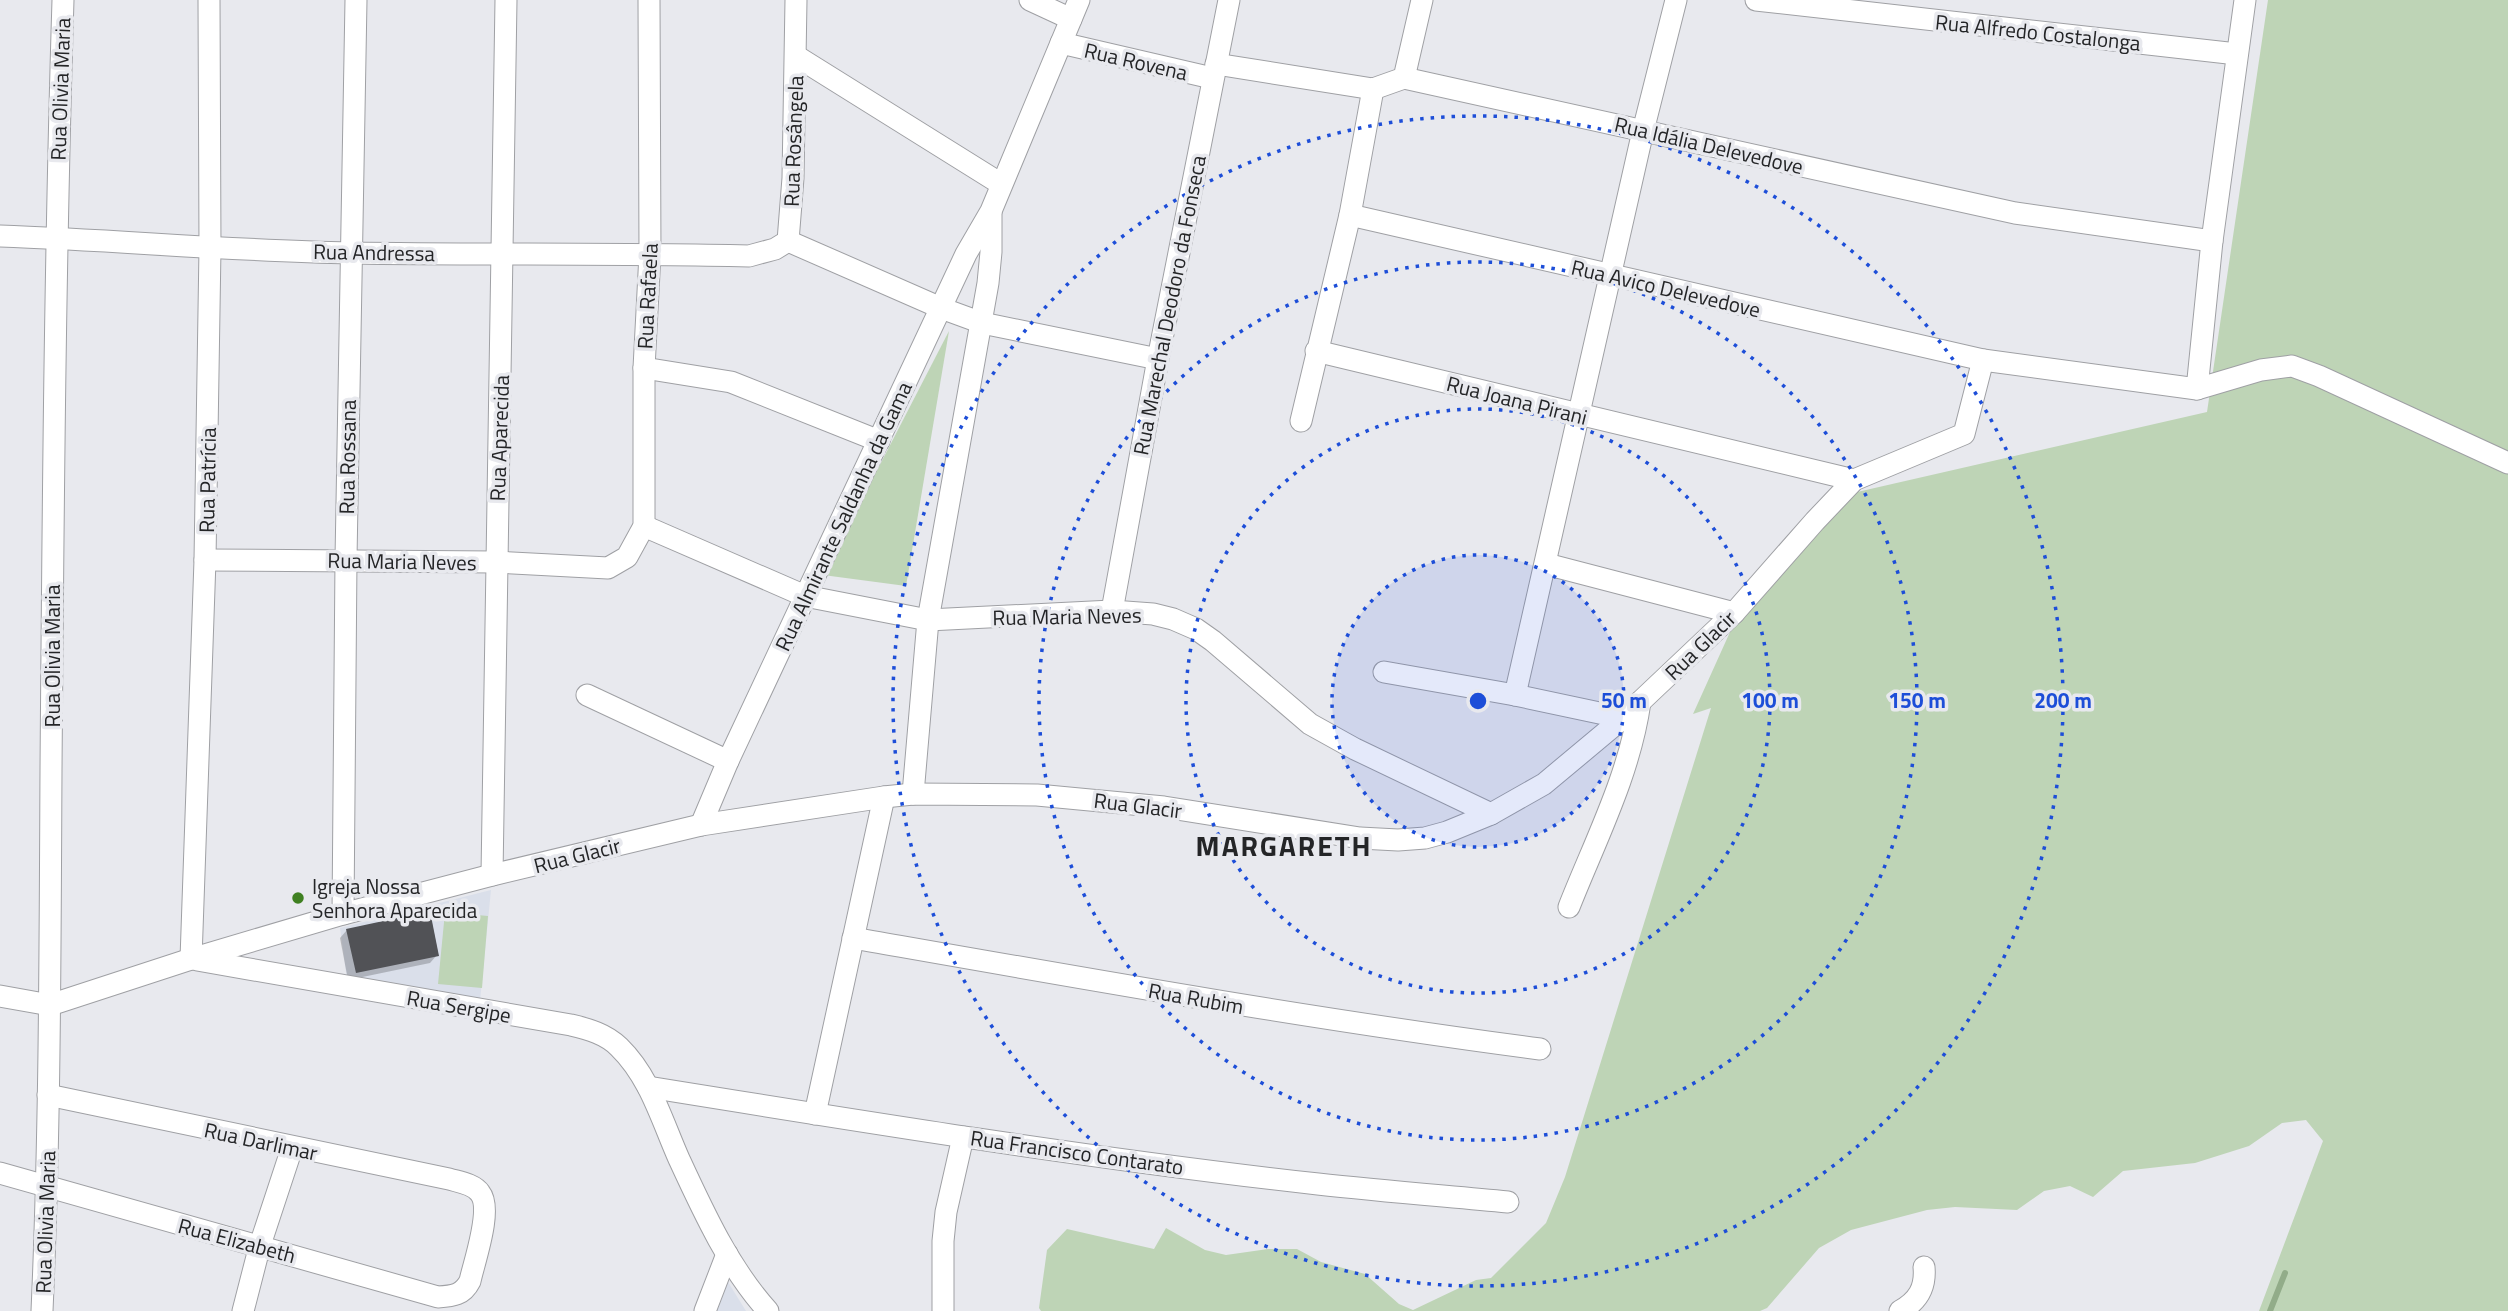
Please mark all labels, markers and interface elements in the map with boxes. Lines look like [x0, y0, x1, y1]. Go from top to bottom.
street label: Rua Alfredo Costalonga [1934, 5, 2143, 59]
street label: Rua Olivia Maria [42, 17, 78, 161]
street label: Rua Rovena [1081, 34, 1191, 89]
street label: Rua Rosângela [775, 74, 811, 207]
street label: Rua Idália Delevedove [1611, 108, 1807, 182]
street label: Rua Marechal Deodoro da Fonseca [1124, 152, 1214, 458]
street label: Rua Andressa [313, 235, 436, 269]
street label: Rua Rafaela [628, 242, 666, 350]
street label: Rua Avico Delevedove [1568, 251, 1764, 325]
street label: Rua Joana Pirani [1443, 367, 1591, 433]
street label: Rua Aparecida [481, 374, 517, 502]
street label: Rua Almirante Saldanha da Gama [766, 376, 920, 656]
street label: Rua Rossana [330, 399, 364, 515]
street label: Rua Patrícia [190, 426, 224, 533]
street label: Rua Maria Neves [327, 544, 477, 578]
street label: Rua Olivia Maria [36, 584, 68, 727]
street label: Rua Maria Neves [992, 599, 1142, 633]
street label: Rua Glacir [1657, 603, 1743, 687]
text: 50 m [1601, 684, 1647, 716]
text: 100 m [1741, 684, 1799, 716]
text: 150 m [1888, 684, 1946, 716]
text: 200 m [2034, 684, 2092, 716]
centre of rings [1466, 689, 1490, 713]
street label: Rua Glacir [1092, 784, 1184, 826]
district label: MARGARETH [1196, 824, 1372, 867]
street label: Rua Glacir [530, 829, 624, 881]
place label: Igreja Nossa Senhora Aparecida [312, 870, 478, 926]
marker: Igreja Nossa Senhora Aparecida [290, 890, 306, 906]
street label: Rua Rubim [1146, 974, 1246, 1022]
street label: Rua Sergipe [404, 981, 514, 1031]
street label: Rua Darlimar [201, 1113, 321, 1169]
street label: Rua Francisco Contarato [968, 1121, 1186, 1183]
street label: Rua Olivia Maria [27, 1150, 63, 1294]
street label: Rua Elizabeth [175, 1209, 299, 1271]

